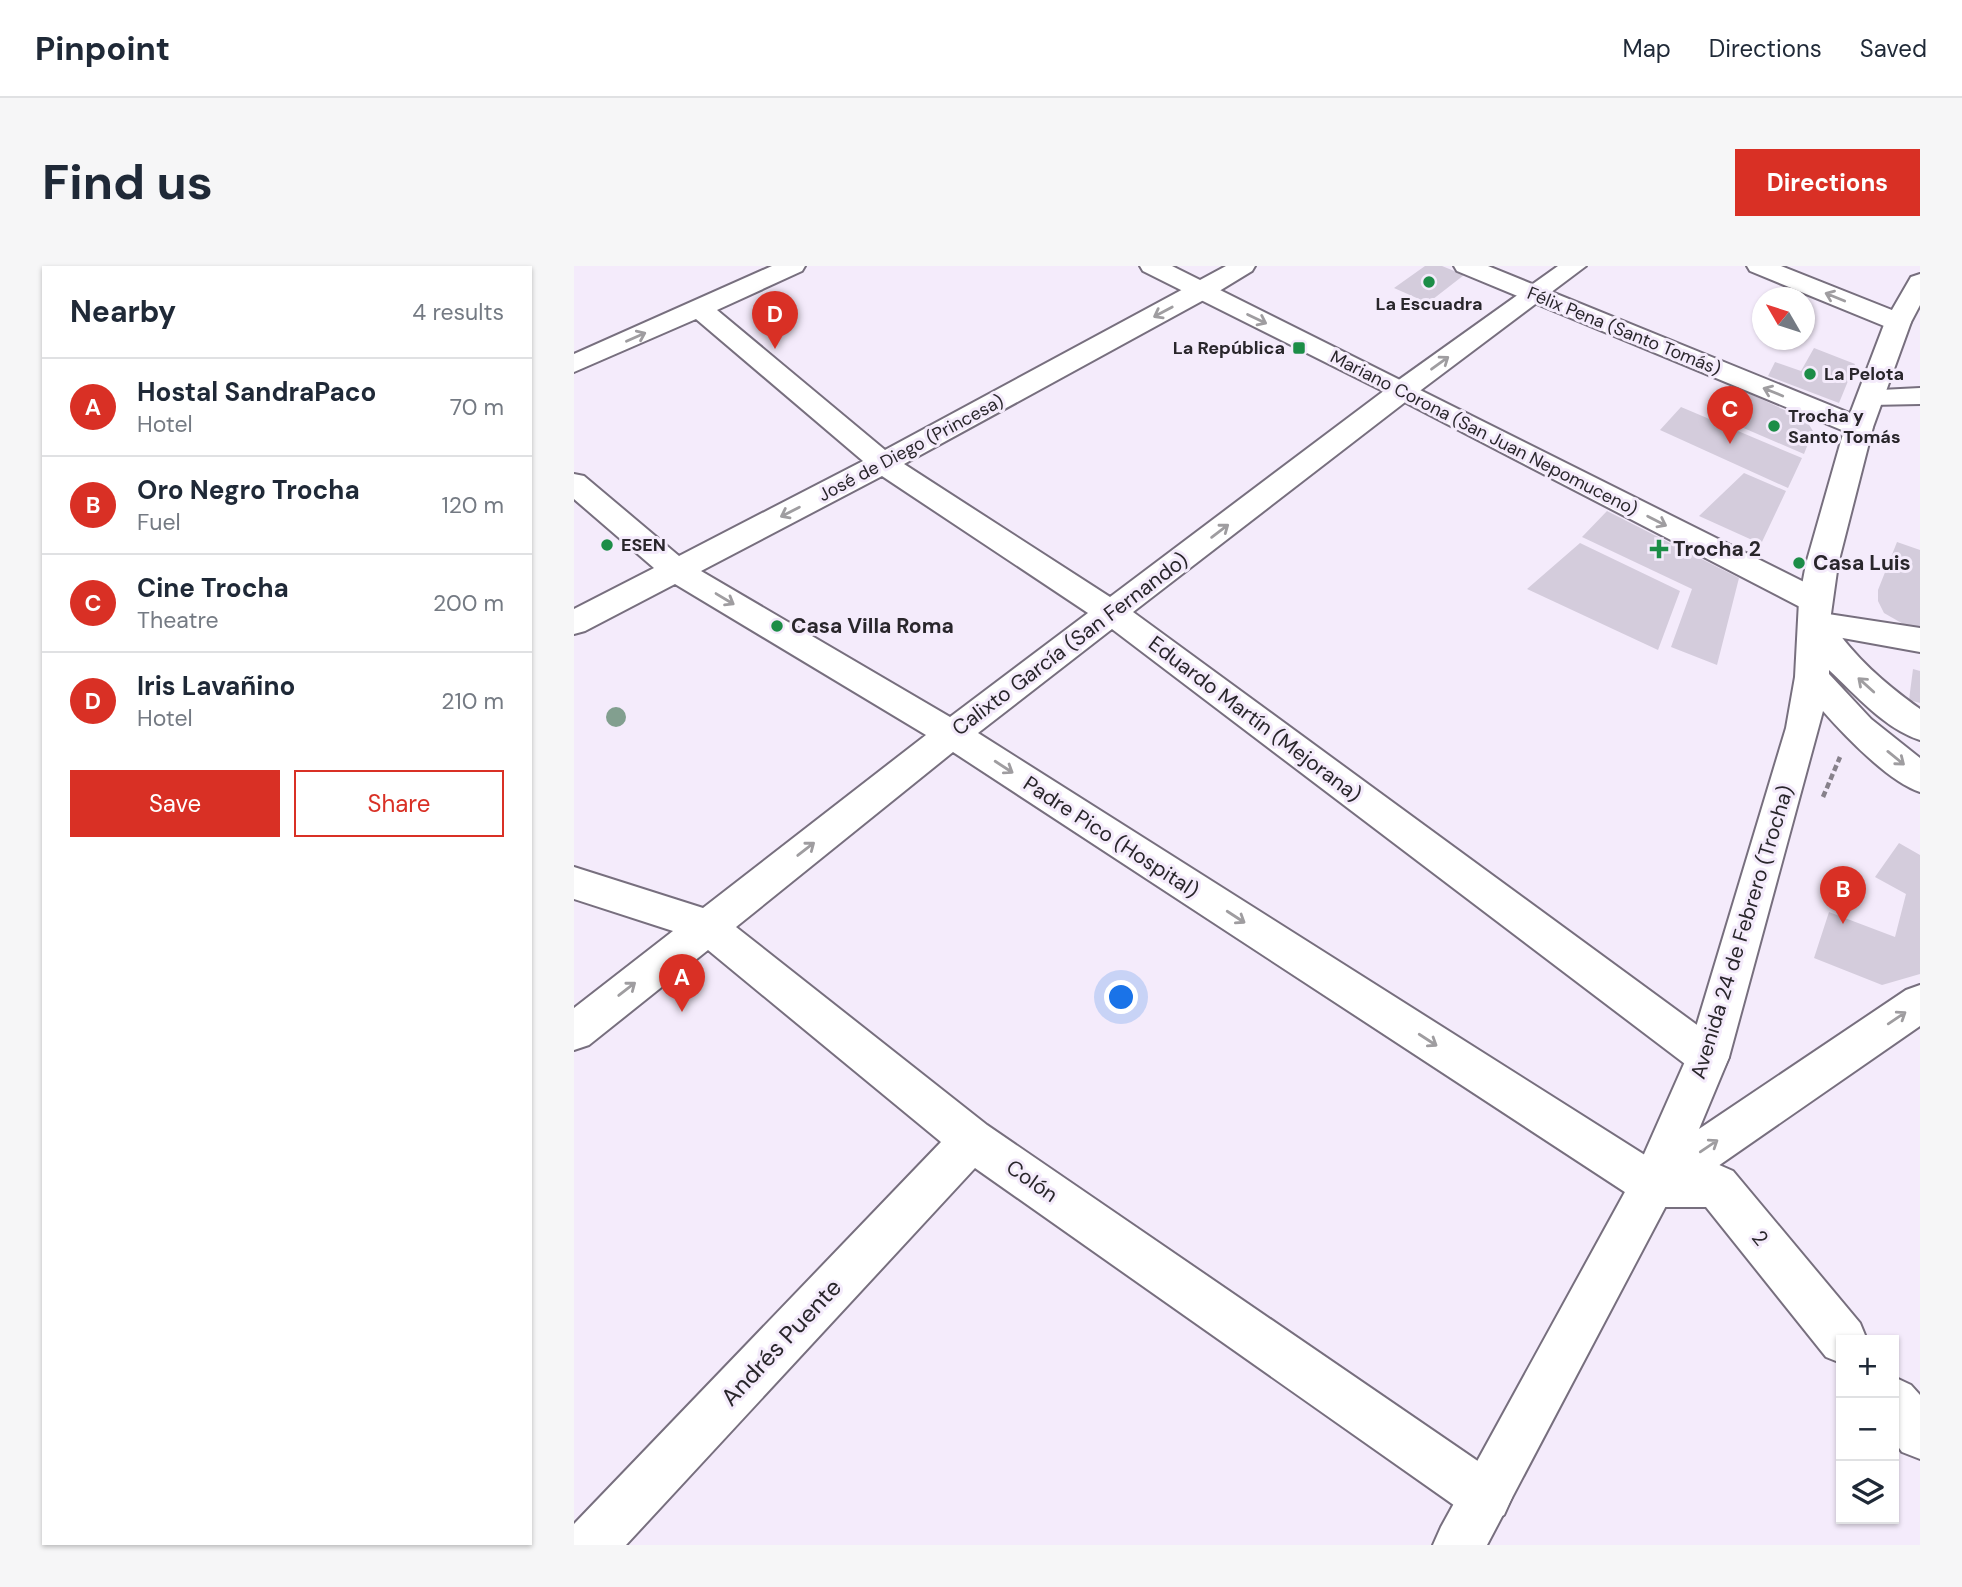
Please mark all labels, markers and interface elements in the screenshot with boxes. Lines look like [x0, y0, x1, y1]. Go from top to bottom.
text: Pinpoint [35, 27, 170, 70]
text: Map [1623, 33, 1671, 64]
text: Directions [1709, 33, 1822, 64]
text: Saved [1860, 33, 1927, 64]
button: Directions [1735, 149, 1920, 216]
text: Find us [42, 150, 213, 214]
marker: La Escuadra [1421, 274, 1437, 290]
street label: Félix Pena (Santo Tomás) [1524, 281, 1724, 381]
north arrow [1752, 287, 1815, 350]
one-way arrow [1824, 289, 1846, 302]
pin: D [752, 291, 798, 349]
text: Nearby [70, 292, 176, 331]
place label: La Escuadra [1375, 292, 1483, 316]
text: 4 results [412, 297, 504, 327]
one-way arrow [1153, 306, 1174, 320]
one-way arrow [1246, 312, 1267, 326]
one-way arrow [625, 330, 647, 343]
place label: La República [1173, 336, 1285, 360]
marker: La República [1291, 340, 1307, 356]
street label: Mariano Corona (San Juan Nepomuceno) [1326, 345, 1642, 521]
one-way arrow [1430, 356, 1449, 371]
place label: La Pelota [1824, 362, 1904, 386]
marker: La Pelota [1802, 366, 1818, 382]
text: Hostal SandraPaco [137, 375, 376, 409]
one-way arrow [1763, 385, 1784, 398]
pin: C [1707, 386, 1753, 444]
street label: José de Diego (Princesa) [814, 389, 1008, 507]
text: A [85, 392, 101, 422]
text: 70 m [450, 392, 504, 422]
place label: Trocha y Santo Tomás [1788, 404, 1900, 449]
text: Hotel [137, 409, 193, 439]
marker: Trocha y Santo Tomás [1766, 418, 1782, 434]
text: Oro Negro Trocha [137, 473, 360, 507]
text: B [86, 490, 100, 520]
text: 120 m [441, 490, 504, 520]
one-way arrow [780, 505, 800, 519]
text: Fuel [137, 507, 181, 537]
one-way arrow [1646, 515, 1667, 529]
one-way arrow [1210, 523, 1228, 538]
place label: ESEN [621, 533, 666, 557]
place label: Trocha 2 [1673, 535, 1761, 563]
marker: ESEN [599, 537, 615, 553]
marker: Trocha 2 [1651, 541, 1667, 557]
street label: Calixto García (San Fernando) [946, 546, 1194, 742]
place label: Casa Luis [1813, 549, 1911, 577]
marker: Casa Luis [1791, 555, 1807, 571]
text: Cine Trocha [137, 571, 289, 605]
text: C [85, 588, 101, 618]
text: 200 m [433, 588, 504, 618]
one-way arrow [714, 592, 734, 606]
text: Theatre [137, 605, 219, 635]
place label: Casa Villa Roma [791, 612, 954, 640]
marker: Casa Villa Roma [769, 618, 785, 634]
street label: Eduardo Martín (Mejorana) [1143, 630, 1367, 808]
text: Iris Lavañino [137, 669, 295, 703]
one-way arrow [1858, 677, 1876, 693]
text: D [85, 686, 101, 716]
text: 210 m [441, 686, 504, 716]
text: Hotel [137, 703, 193, 733]
one-way arrow [1886, 750, 1904, 766]
one-way arrow [993, 761, 1013, 775]
button: Save [70, 770, 280, 837]
button: Share [294, 770, 504, 837]
street label: Padre Pico (Hospital) [1018, 770, 1204, 904]
street label: Avenida 24 de Febrero (Trocha) [1684, 782, 1800, 1082]
one-way arrow [796, 841, 815, 856]
pin: B [1820, 866, 1866, 924]
one-way arrow [1226, 910, 1245, 924]
pin: A [659, 954, 705, 1012]
your location [1104, 980, 1138, 1014]
one-way arrow [618, 982, 636, 997]
one-way arrow [1887, 1011, 1906, 1025]
one-way arrow [1417, 1033, 1437, 1047]
one-way arrow [1699, 1139, 1718, 1153]
street label: Colón [1001, 1153, 1063, 1209]
street label: 2 [1745, 1224, 1775, 1252]
street label: Andrés Puente [714, 1272, 848, 1412]
map controls [1836, 1335, 1899, 1524]
button: + [1836, 1335, 1899, 1398]
button: − [1836, 1398, 1899, 1461]
button: layers [1836, 1461, 1899, 1524]

